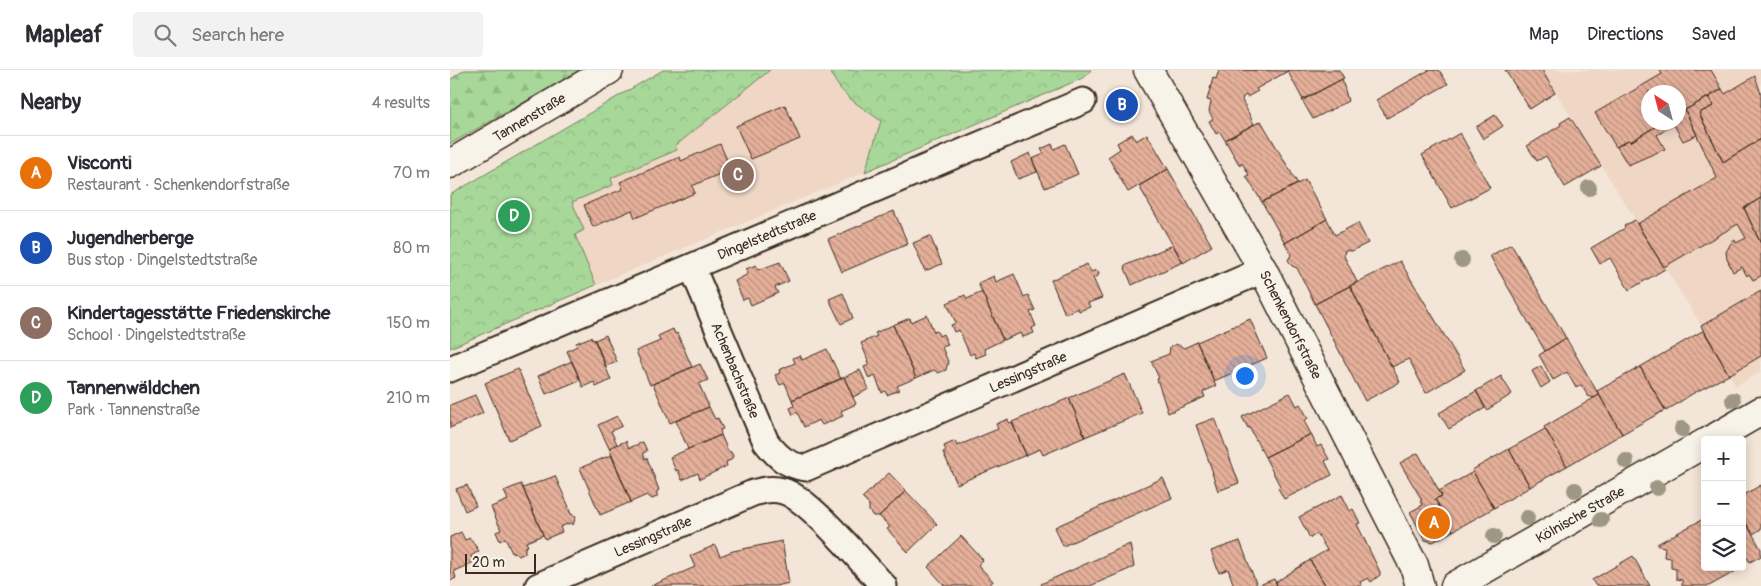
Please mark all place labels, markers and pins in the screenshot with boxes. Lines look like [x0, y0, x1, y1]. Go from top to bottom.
pin: B [1106, 86, 1138, 124]
pin: C [722, 156, 754, 194]
pin: D [498, 197, 530, 235]
pin: A [1418, 504, 1450, 542]

